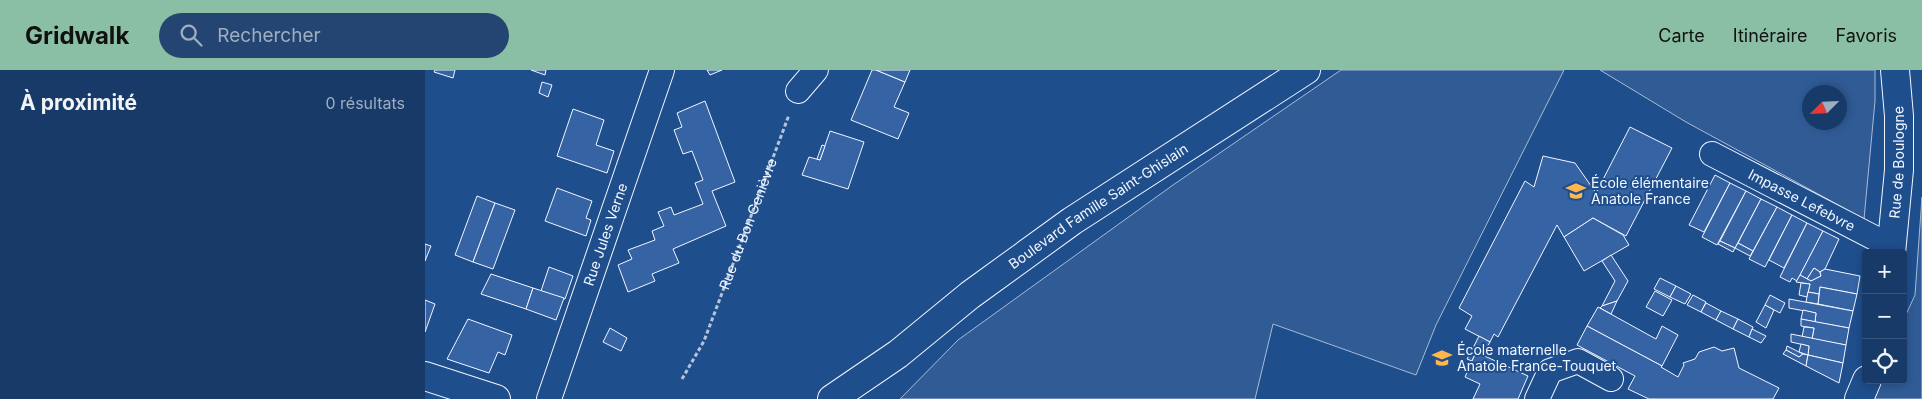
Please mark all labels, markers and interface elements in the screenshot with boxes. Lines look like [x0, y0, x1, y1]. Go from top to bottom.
search box [159, 13, 509, 58]
text: Gridwalk [25, 21, 129, 50]
icon: search [177, 21, 205, 49]
text: Rechercher [217, 24, 321, 47]
text: Carte [1658, 25, 1705, 46]
text: Itinéraire [1733, 25, 1807, 46]
text: Favoris [1835, 25, 1897, 46]
north arrow [1802, 85, 1847, 130]
text: À proximité [20, 90, 137, 115]
text: 0 résultats [325, 93, 405, 113]
street label: Rue de Boulogne [1885, 105, 1907, 219]
street label: Boulevard Famille Saint-Ghislain [1005, 140, 1191, 272]
street label: Rue du Bon Genièvre [715, 156, 780, 292]
street label: Impasse Lefebvre [1746, 165, 1858, 235]
place label: École élémentaire Anatole France [1591, 174, 1709, 207]
school or university icon: École élémentaire Anatole France [1565, 180, 1587, 202]
street label: Rue Jules Verne [580, 181, 631, 288]
map controls [1862, 249, 1907, 384]
button: + [1862, 249, 1907, 294]
button: − [1862, 294, 1907, 339]
button: locate [1862, 339, 1907, 384]
place label: École maternelle Anatole France-Touquet [1457, 341, 1617, 374]
school or university icon: École maternelle Anatole France-Touquet [1431, 347, 1453, 369]

